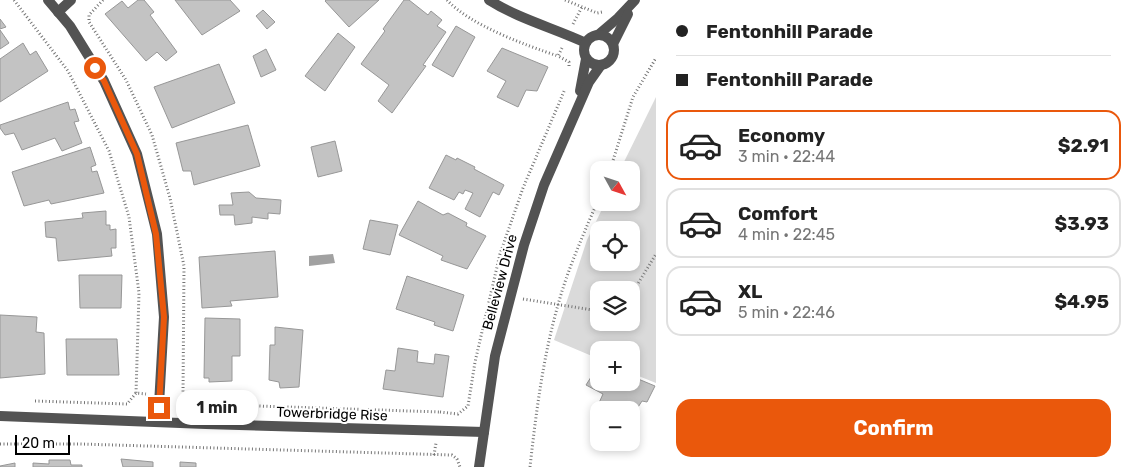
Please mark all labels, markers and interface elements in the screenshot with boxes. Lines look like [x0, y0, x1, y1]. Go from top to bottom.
text: Fentonhill Parade [706, 20, 873, 43]
route start [84, 57, 106, 79]
text: Fentonhill Parade [706, 68, 873, 91]
icon: car [678, 123, 723, 168]
text: Economy [738, 124, 825, 147]
text: $2.91 [1058, 134, 1109, 157]
text: 3 min · 22:44 [738, 147, 835, 166]
north arrow [590, 161, 640, 211]
map controls [590, 161, 640, 451]
icon: car [678, 201, 723, 246]
text: Comfort [738, 202, 818, 225]
text: $3.93 [1055, 212, 1109, 235]
button: locate [590, 221, 640, 271]
text: 4 min · 22:45 [738, 225, 835, 244]
street label: Belleview Drive [479, 232, 521, 332]
icon: car [678, 279, 723, 324]
text: XL [738, 280, 762, 303]
button: layers [590, 281, 640, 331]
text: $4.95 [1054, 290, 1109, 313]
text: 5 min · 22:46 [738, 303, 835, 322]
button: + [590, 341, 640, 391]
callout: 1 min [176, 390, 259, 426]
route end [148, 397, 170, 419]
text: 1 min [197, 398, 237, 417]
button: Confirm [676, 399, 1111, 457]
button: − [590, 401, 640, 451]
street label: Towerbridge Rise [276, 404, 388, 424]
scale bar [15, 432, 70, 455]
text: 20 m [22, 435, 55, 452]

